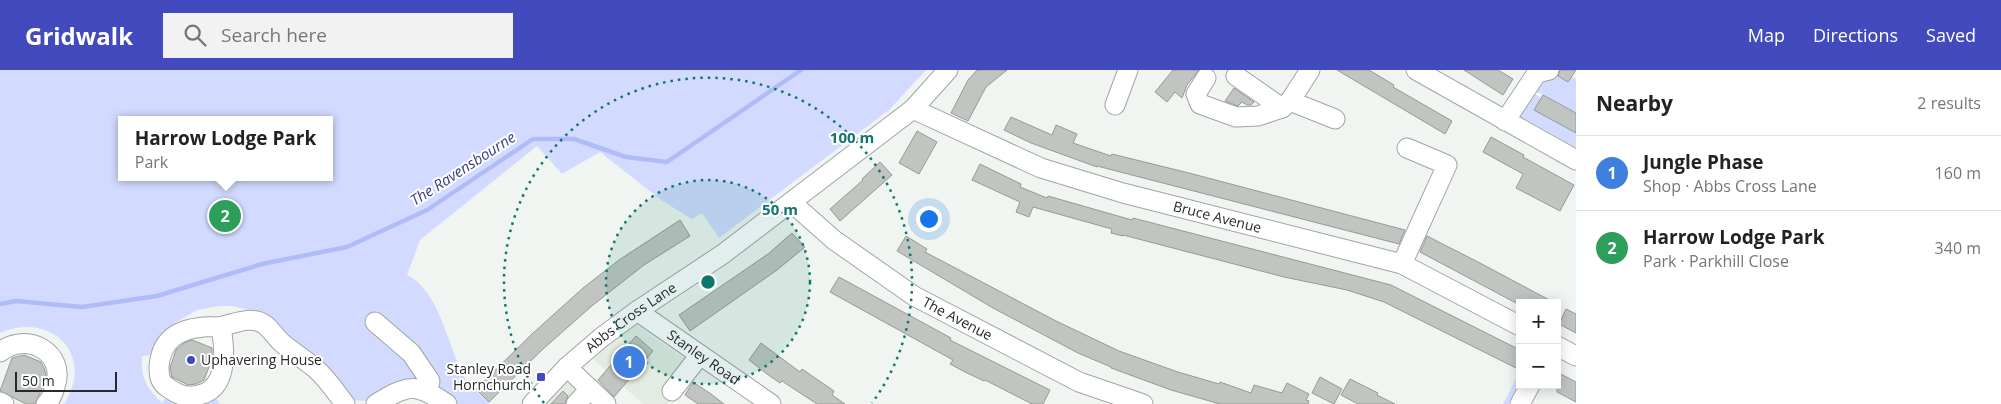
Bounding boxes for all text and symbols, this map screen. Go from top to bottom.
search box [163,13,513,58]
text: Gridwalk [25,19,133,52]
icon: search [181,21,209,49]
text: Search here [221,22,327,48]
text: Map [1748,23,1785,47]
text: Directions [1813,23,1898,47]
text: Saved [1926,23,1976,47]
text: Nearby [1596,89,1673,117]
text: 2 results [1917,92,1981,114]
popup [118,116,333,181]
text: Harrow Lodge Park [135,125,316,151]
water label: The Ravensbourne [406,126,519,210]
text: 100 m [830,127,874,147]
text: Jungle Phase [1643,149,1764,175]
text: Park [135,151,168,173]
text: 1 [1607,162,1617,184]
text: 160 m [1935,162,1981,184]
text: Shop · Abbs Cross Lane [1643,175,1817,197]
street label: Bruce Avenue [1171,196,1264,237]
pin: 2 [209,197,241,235]
text: 50 m [762,199,798,219]
your location [916,206,942,232]
text: Harrow Lodge Park [1643,224,1824,250]
text: 2 [1607,237,1617,259]
text: 340 m [1935,237,1981,259]
text: Park · Parkhill Close [1643,250,1789,272]
centre of rings [699,273,717,291]
street label: Abbs Cross Lane [581,278,680,356]
street label: The Avenue [919,292,996,344]
map controls [1516,299,1561,389]
button: + [1516,299,1561,344]
street label: Stanley Road [664,325,744,389]
pin: 1 [613,343,645,381]
button: − [1516,344,1561,389]
place label: Uphavering House [201,350,322,369]
marker: Uphavering House [185,354,197,366]
place label: Stanley Road Hornchurch [447,359,531,394]
scale bar [15,369,118,392]
text: 50 m [22,371,55,390]
marker: Stanley Road Hornchurch [535,371,547,383]

